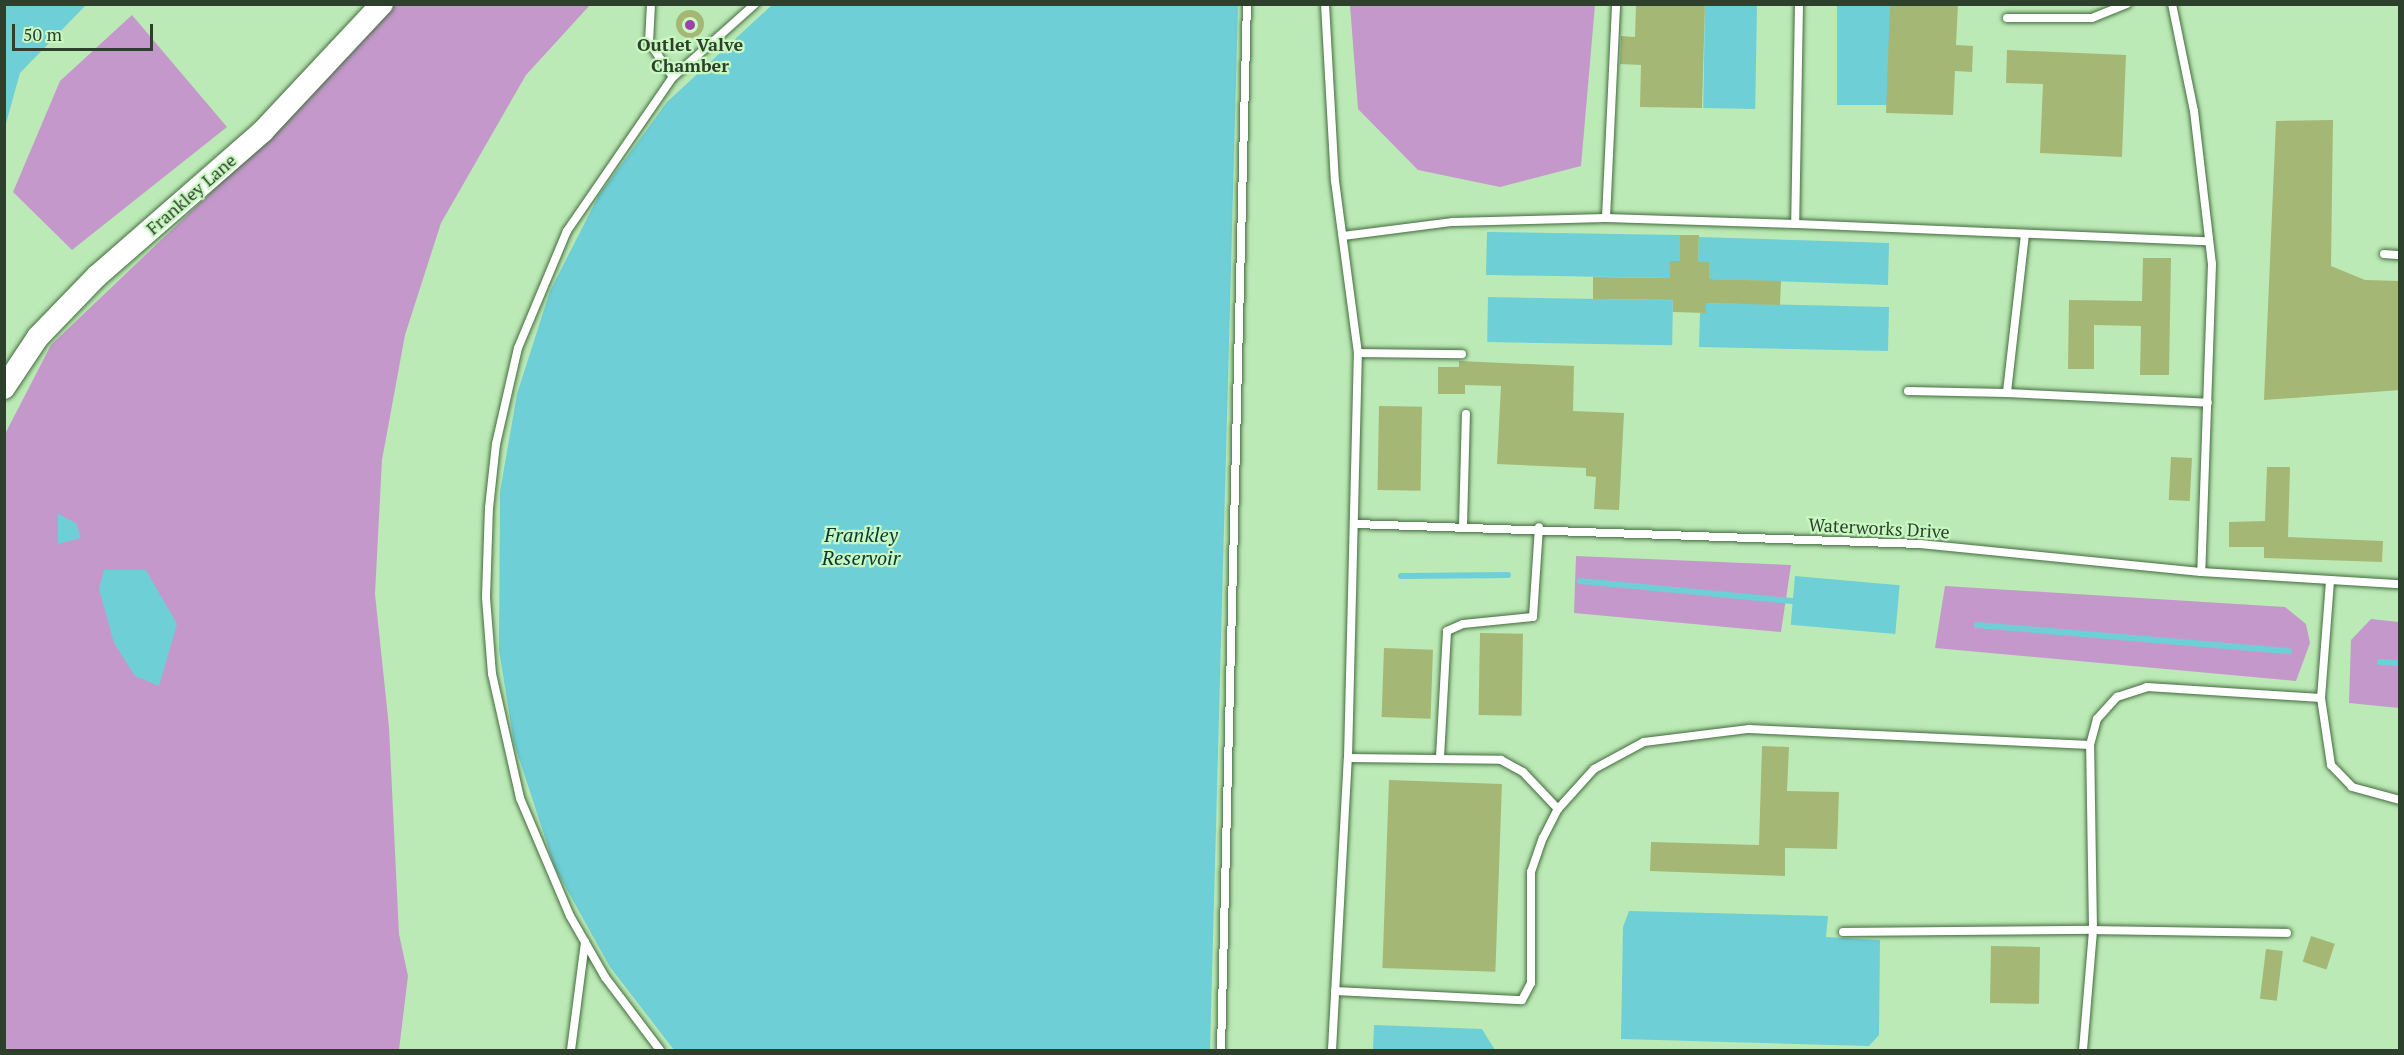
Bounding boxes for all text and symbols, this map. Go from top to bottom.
scale bar [15,12,156,50]
marker: Outlet Valve Chamber [683,18,697,32]
text: 50 m [23,22,62,46]
place label: Outlet Valve Chamber [637,34,743,76]
street label: Frankley Lane [142,149,240,239]
street label: Waterworks Drive [1808,514,1950,542]
water label: Frankley Reservoir [822,522,900,569]

